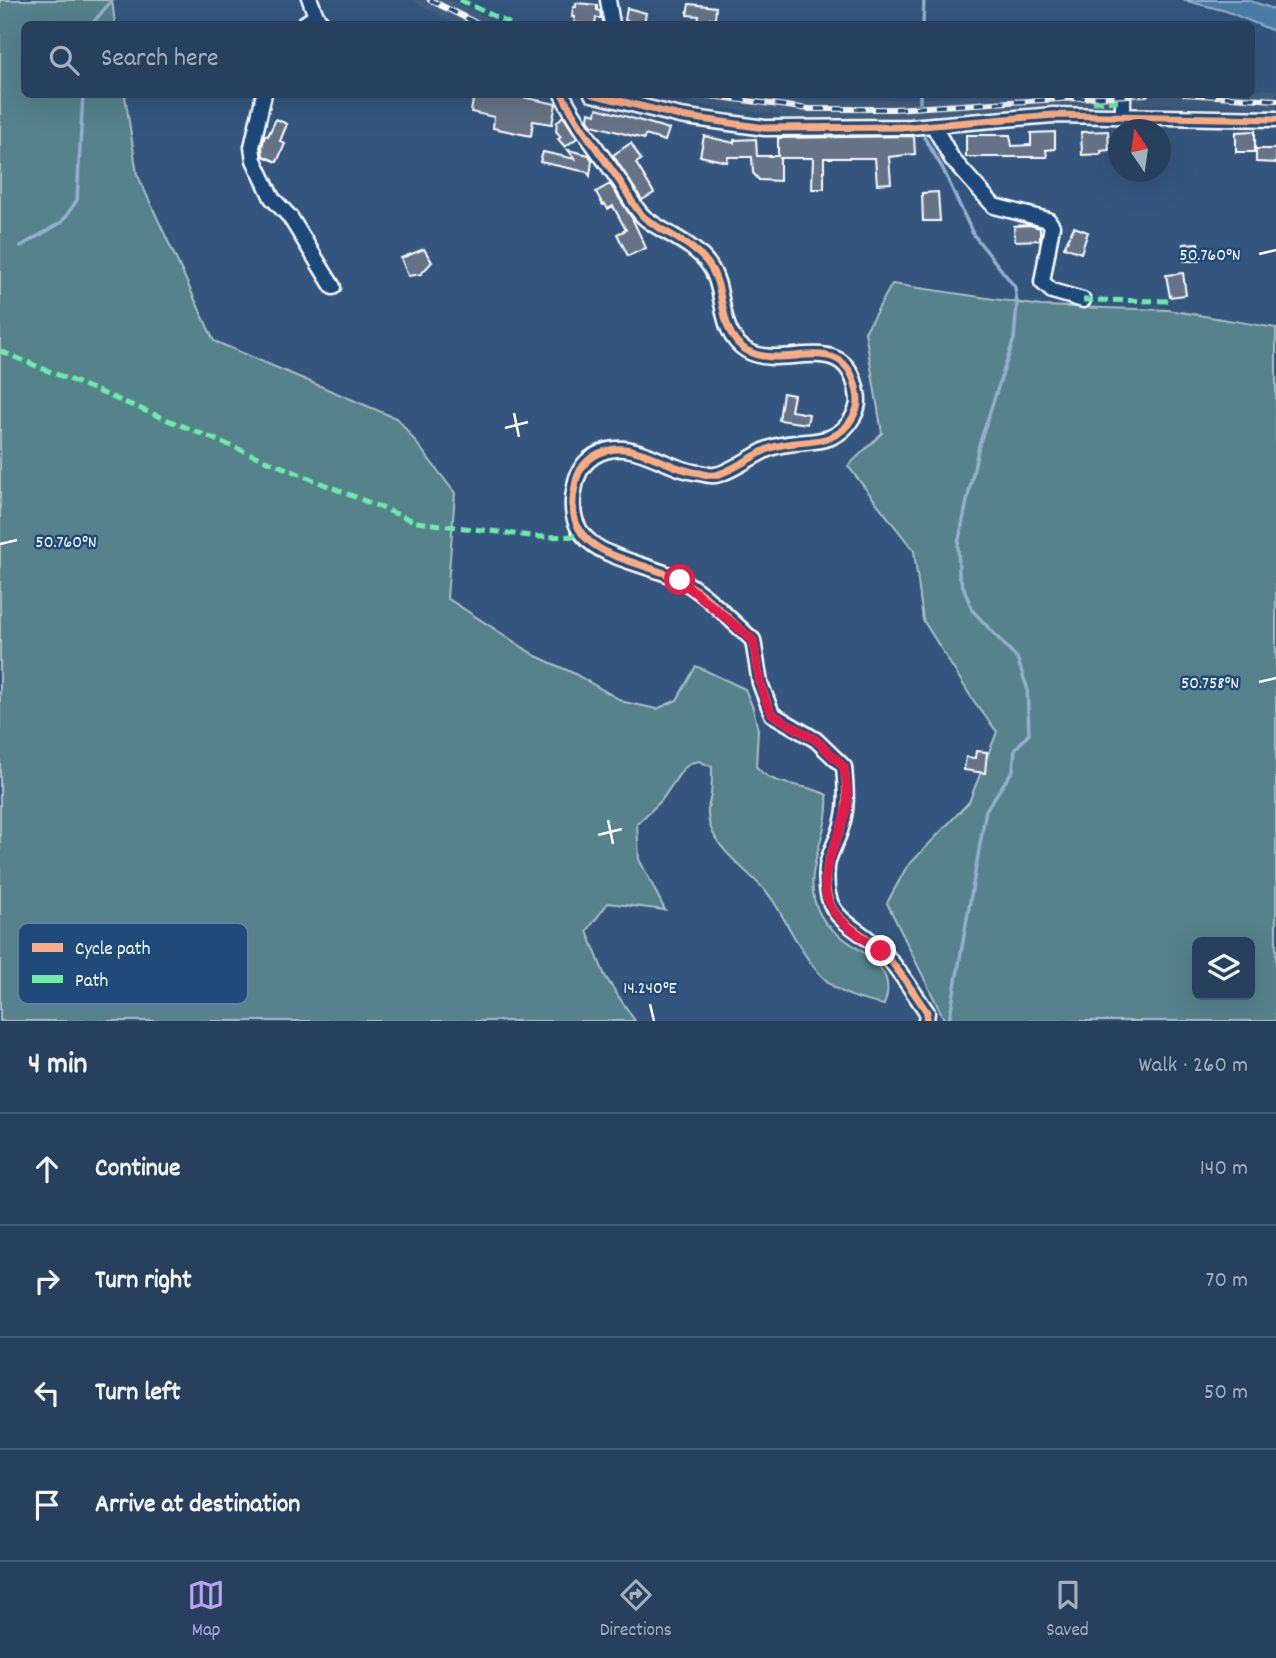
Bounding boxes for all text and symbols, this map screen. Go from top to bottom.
search box [21,21,1255,98]
icon: search [45,41,83,79]
text: Search here [101,41,219,78]
north arrow [1108,119,1171,182]
text: 50.760°N [1179,244,1241,269]
text: 50.760°N [35,531,97,556]
route start [664,564,695,595]
text: 50.758°N [1181,672,1239,697]
legend [18,923,248,1004]
route end [865,935,896,966]
text: Cycle path [75,937,150,964]
map controls [1192,937,1255,1000]
button: layers [1192,937,1255,1000]
text: Path [75,969,108,996]
text: 14.240°E [623,977,677,1002]
text: 4 min [28,1045,87,1088]
text: Walk · 260 m [1138,1050,1248,1083]
icon: ahead [28,1150,66,1188]
text: Continue [95,1151,180,1188]
text: 140 m [1200,1153,1248,1186]
icon: right [28,1262,66,1300]
text: Turn right [95,1263,192,1300]
text: 70 m [1206,1265,1248,1298]
icon: left [28,1374,66,1412]
text: Turn left [95,1375,181,1412]
text: 50 m [1204,1377,1248,1410]
icon: arrive [28,1486,66,1524]
text: Arrive at destination [95,1487,300,1524]
tab: Map [187,1576,225,1645]
tab: Directions [600,1576,672,1645]
tab: Saved [1046,1576,1089,1645]

